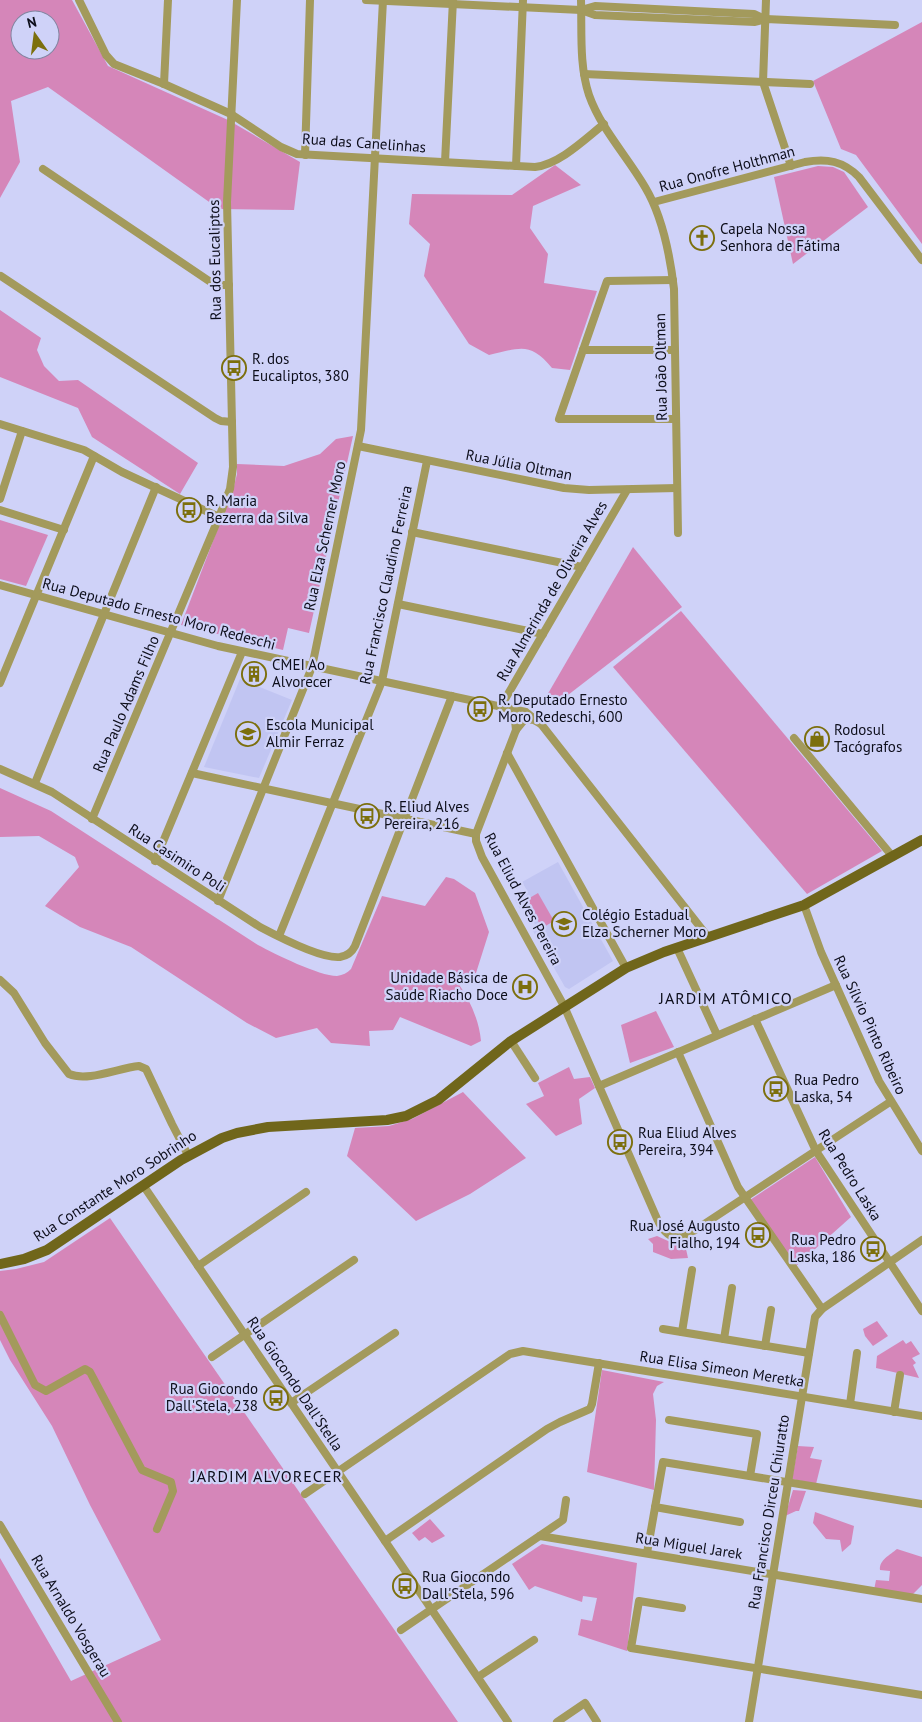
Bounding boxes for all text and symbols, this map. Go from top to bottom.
north arrow [10,10,60,60]
text: N [25,13,38,32]
street label: Rua das Canelinhas [301,129,427,156]
street label: Rua Onofre Holthman [657,141,797,196]
street label: Rua dos Eucaliptos [204,199,225,321]
place label: Capela Nossa Senhora de Fátima [720,219,840,255]
church icon: Capela Nossa Senhora de Fátima [689,225,715,251]
street label: Rua João Oltman [650,313,671,421]
place label: R. dos Eucaliptos, 380 [252,349,349,385]
bus stop icon: R. dos Eucaliptos, 380 [221,355,247,381]
street label: Rua Júlia Oltman [464,445,574,484]
street label: Rua Elza Scherner Moro [299,459,350,612]
street label: Rua Francisco Claudino Ferreira [355,484,416,686]
place label: R. Maria Bezerra da Silva [206,491,309,527]
bus stop icon: R. Maria Bezerra da Silva [176,497,202,523]
street label: Rua Almerinda de Oliveira Alves [492,497,611,684]
street label: Rua Deputado Ernesto Moro Redeschi [40,573,278,654]
street label: Rua Paulo Adams Filho [88,633,163,775]
place label: CMEI Ao Alvorecer [272,655,332,691]
building icon: CMEI Ao Alvorecer [241,661,267,687]
place label: R. Deputado Ernesto Moro Redeschi, 600 [498,690,627,726]
bus stop icon: R. Deputado Ernesto Moro Redeschi, 600 [467,696,493,722]
place label: Escola Municipal Almir Ferraz [266,715,374,751]
place label: Rodosul Tacógrafos [834,720,902,756]
school or university icon: Escola Municipal Almir Ferraz [235,721,261,747]
shop icon: Rodosul Tacógrafos [804,726,830,752]
place label: R. Eliud Alves Pereira, 216 [384,797,469,833]
bus stop icon: R. Eliud Alves Pereira, 216 [354,803,380,829]
street label: Rua Casimiro Poli [125,819,229,896]
street label: Rua Eliud Alves Pereira [480,829,566,968]
place label: Colégio Estadual Elza Scherner Moro [582,905,706,941]
school or university icon: Colégio Estadual Elza Scherner Moro [551,911,577,937]
street label: Rua Sílvio Pinto Ribeiro [830,952,911,1097]
place label: Unidade Básica de Saúde Riacho Doce [386,968,508,1004]
hospital icon: Unidade Básica de Saúde Riacho Doce [512,974,538,1000]
district label: JARDIM ATÔMICO [658,988,793,1008]
place label: Rua Pedro Laska, 54 [794,1070,859,1106]
bus stop icon: Rua Pedro Laska, 54 [763,1076,789,1102]
place label: Rua Eliud Alves Pereira, 394 [638,1123,737,1159]
street label: Rua Pedro Laska [815,1125,886,1224]
street label: Rua Constante Moro Sobrinho [29,1126,200,1246]
bus stop icon: Rua Eliud Alves Pereira, 394 [607,1129,633,1155]
place label: Rua José Augusto Fialho, 194 [630,1216,740,1252]
bus stop icon: Rua José Augusto Fialho, 194 [745,1222,771,1248]
place label: Rua Pedro Laska, 186 [789,1230,856,1266]
bus stop icon: Rua Pedro Laska, 186 [860,1236,886,1262]
street label: Rua Giocondo Dall'Stella [243,1313,348,1455]
street label: Rua Elisa Simeon Meretka [638,1346,806,1391]
place label: Rua Giocondo Dall'Stela, 238 [166,1379,258,1415]
bus stop icon: Rua Giocondo Dall'Stela, 238 [263,1385,289,1411]
street label: Rua Francisco Dirceu Chiuratto [744,1413,793,1611]
district label: JARDIM ALVORECER [190,1466,343,1486]
street label: Rua Miguel Jarek [634,1528,745,1563]
street label: Rua Arnaldo Vosgerau [27,1551,116,1681]
place label: Rua Giocondo Dall'Stela, 596 [422,1567,514,1603]
bus stop icon: Rua Giocondo Dall'Stela, 596 [392,1573,418,1599]

